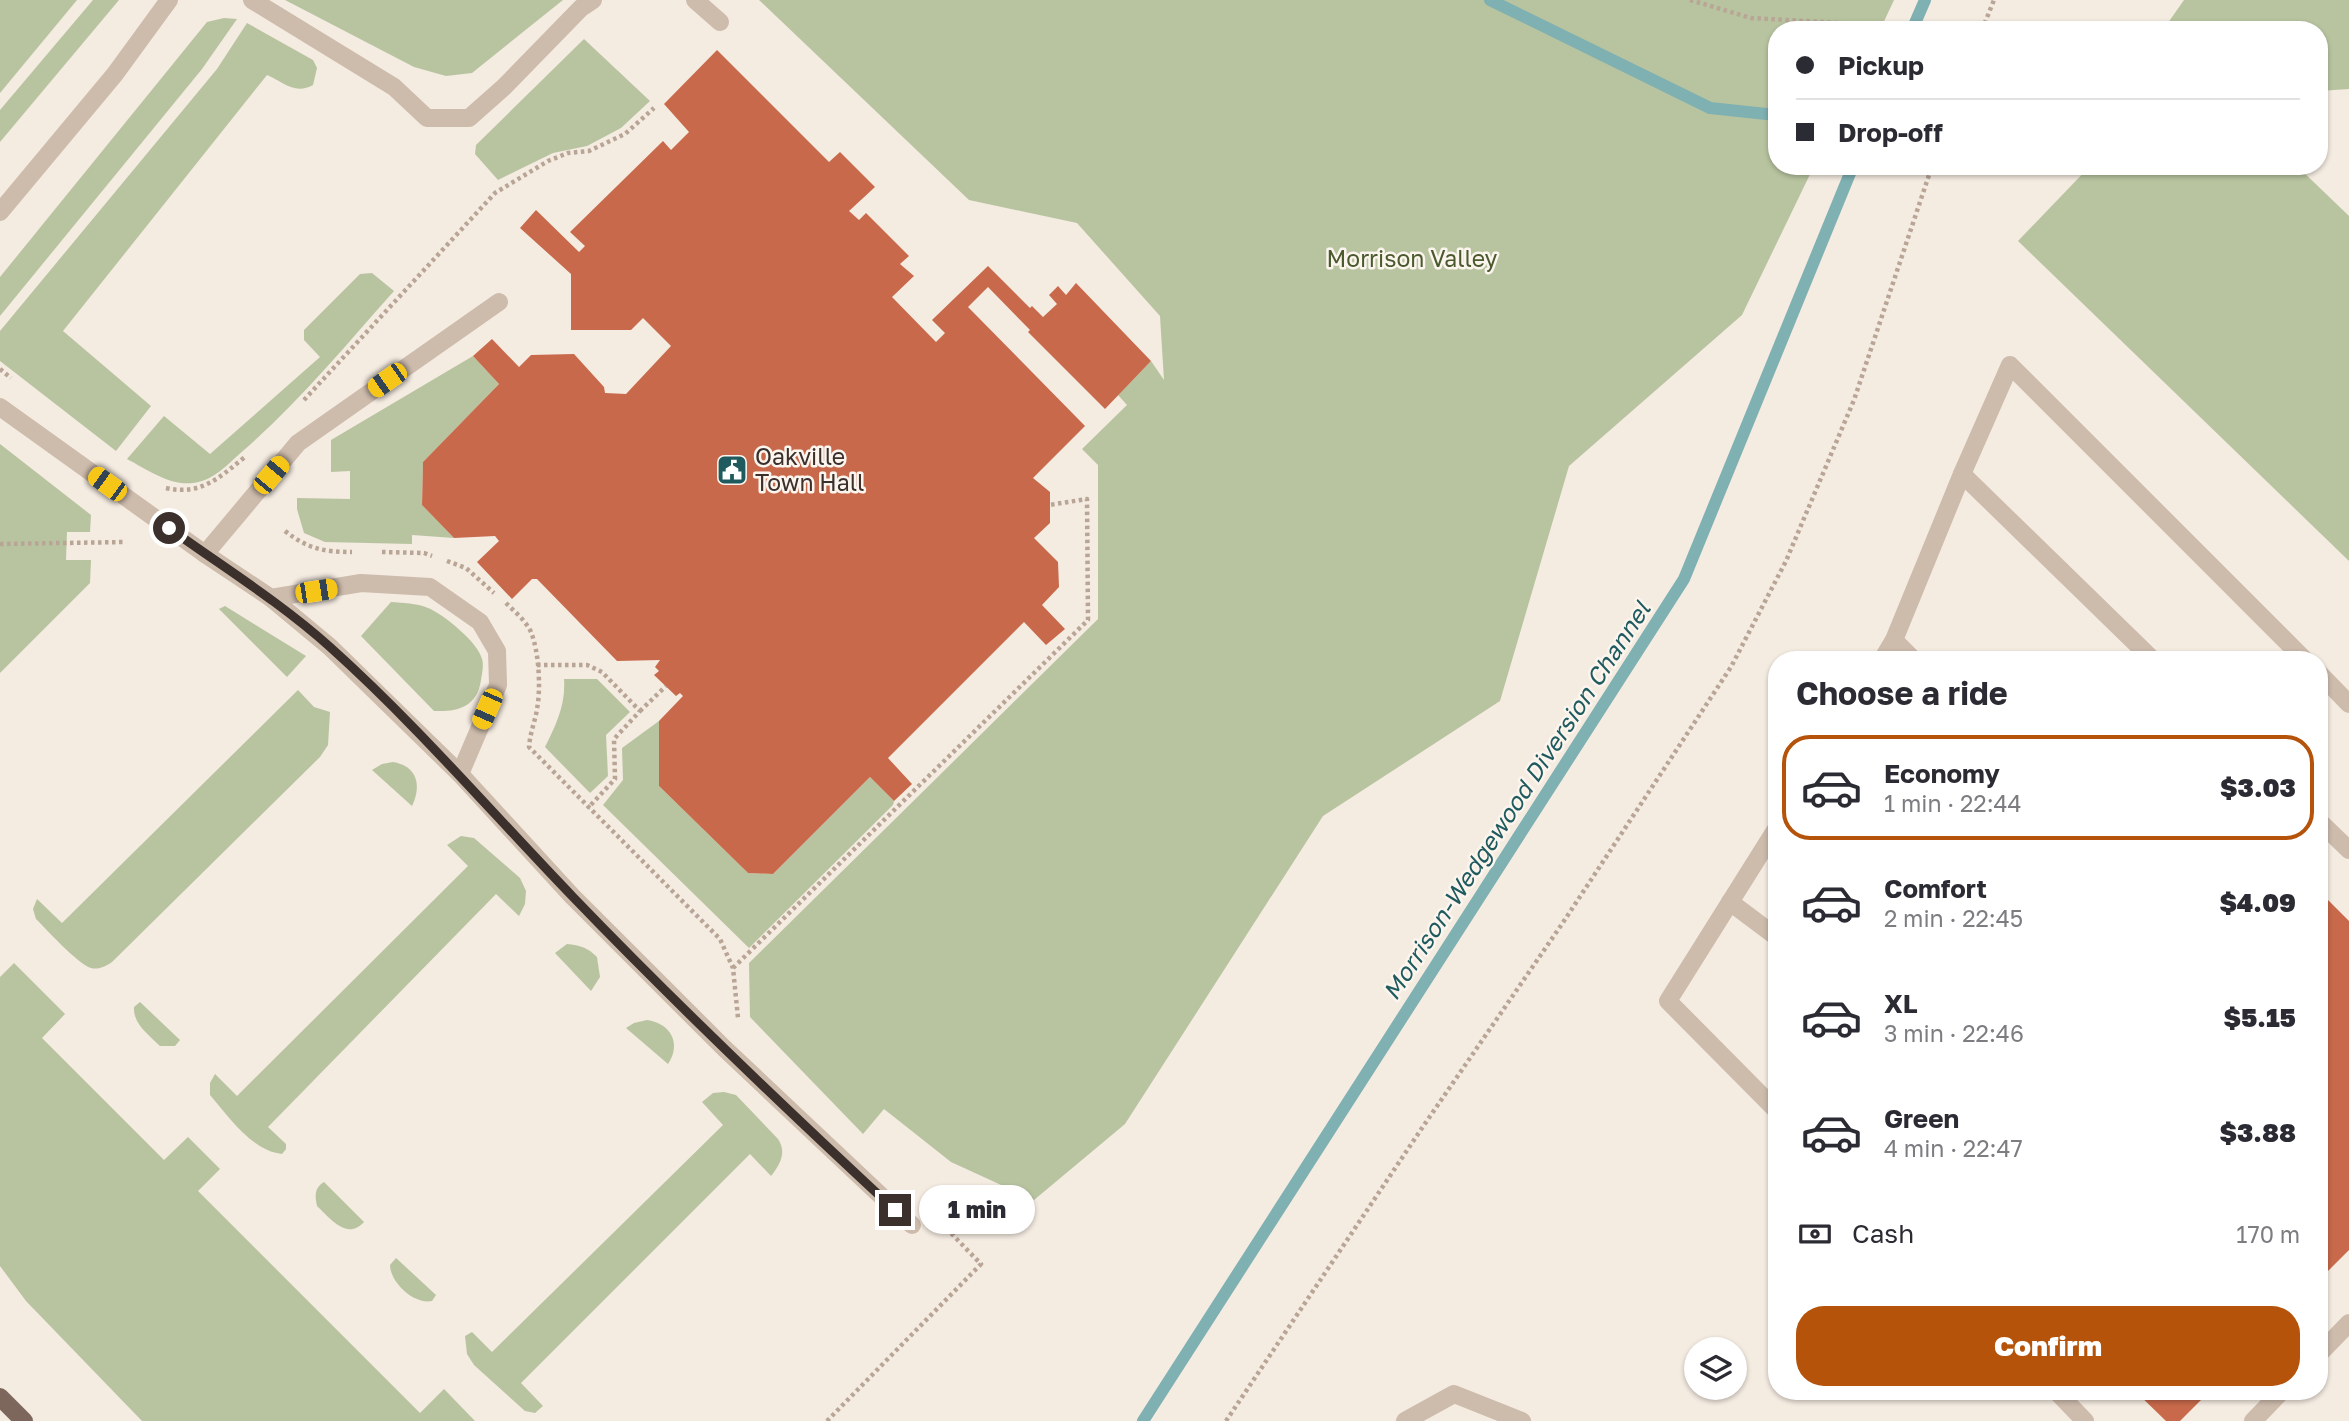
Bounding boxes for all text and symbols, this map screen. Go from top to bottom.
text: Pickup [1838,50,1924,81]
text: Drop-off [1838,117,1943,148]
park label: Morrison Valley [1327,244,1498,272]
car [364,359,411,401]
place label: Oakville Town Hall [755,442,864,496]
car [250,452,293,498]
public building icon: Oakville Town Hall [715,453,749,487]
car [84,463,131,505]
route start [153,512,185,544]
car [294,577,339,605]
water label: Morrison-Wedgewood Diversion Channel [1376,595,1657,1005]
text: Choose a ride [1796,674,2008,712]
car [469,686,506,732]
icon: car [1800,756,1863,819]
text: Economy [1884,758,2000,789]
text: $3.03 [2220,772,2296,803]
text: 1 min · 22:44 [1884,789,2022,817]
icon: car [1800,871,1863,934]
text: Comfort [1884,873,1987,904]
text: $4.09 [2219,887,2296,918]
text: 2 min · 22:45 [1884,904,2023,932]
icon: car [1800,986,1863,1049]
text: XL [1884,988,1918,1019]
text: $5.15 [2224,1002,2296,1033]
text: 3 min · 22:46 [1884,1019,2024,1047]
icon: car [1800,1101,1863,1164]
text: Green [1884,1103,1959,1134]
text: $3.88 [2220,1117,2296,1148]
text: 4 min · 22:47 [1884,1134,2023,1162]
callout: 1 min [920,1186,1035,1234]
route end [879,1194,911,1226]
text: 1 min [948,1195,1006,1223]
icon: cash [1796,1215,1834,1253]
text: Cash [1852,1218,1914,1249]
text: 170 m [2236,1220,2300,1248]
button: Confirm [1796,1306,2300,1386]
map controls [1684,1337,1747,1400]
button: layers [1684,1337,1747,1400]

